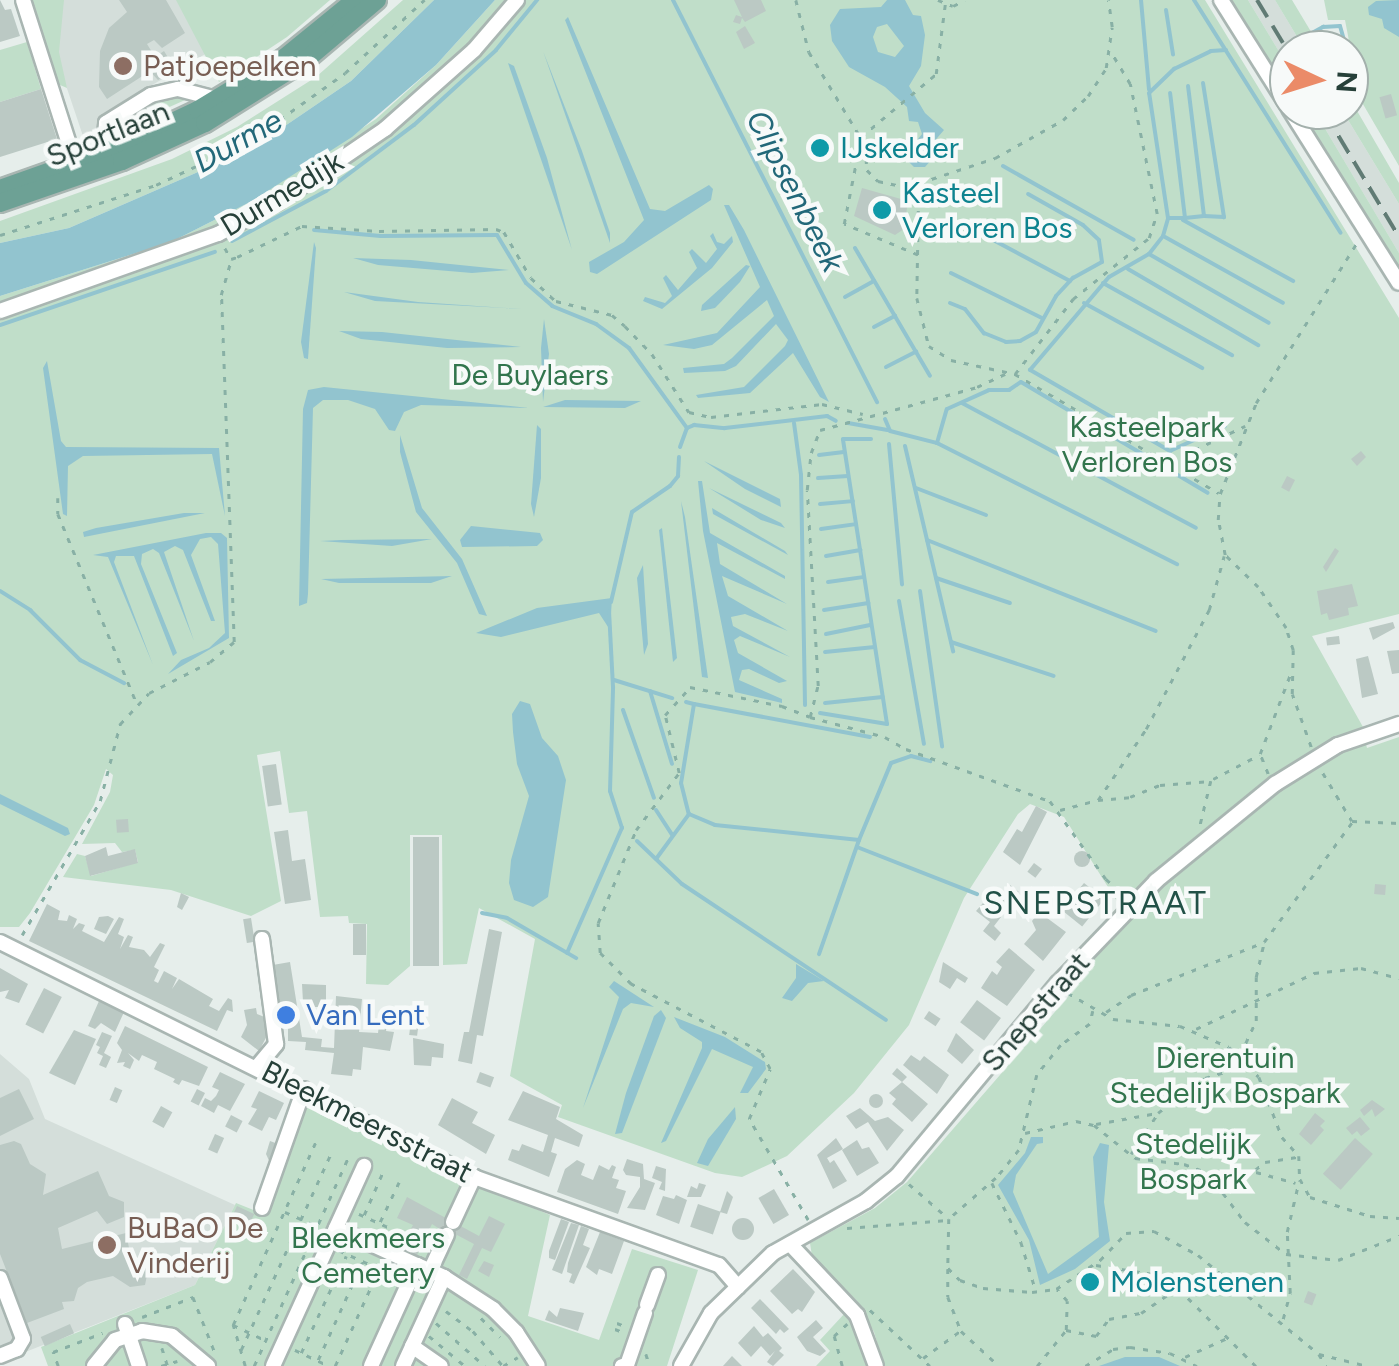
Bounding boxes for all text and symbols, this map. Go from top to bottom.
north arrow [1269,30,1369,130]
place label: Patjoepelken [143,48,317,84]
marker: Patjoepelken [112,55,134,77]
text: N [1329,70,1365,94]
street label: Sportlaan [41,93,175,175]
water label: Durme [187,101,289,181]
water label: Clipsenbeek [738,104,852,278]
place label: IJskelder [840,130,959,166]
marker: IJskelder [809,137,831,159]
street label: Durmedijk [214,143,350,245]
place label: Kasteel Verloren Bos [902,175,1072,246]
marker: Kasteel Verloren Bos [871,199,893,221]
park label: De Buylaers [451,357,609,393]
park label: Kasteelpark Verloren Bos [1062,409,1232,480]
district label: SNEPSTRAAT [984,884,1208,922]
street label: Snepstraat [974,945,1098,1079]
place label: Van Lent [306,997,425,1033]
marker: Van Lent [275,1004,297,1026]
park label: Dierentuin Stedelijk Bospark [1109,1040,1341,1110]
street label: Bleekmeersstraat [255,1053,479,1191]
park label: Stedelijk Bospark [1135,1126,1251,1196]
place label: BuBaO De Vinderij [127,1210,263,1280]
park label: Bleekmeers Cemetery [291,1220,445,1290]
marker: BuBaO De Vinderij [96,1234,118,1256]
place label: Molenstenen [1110,1264,1284,1300]
marker: Molenstenen [1079,1271,1101,1293]

